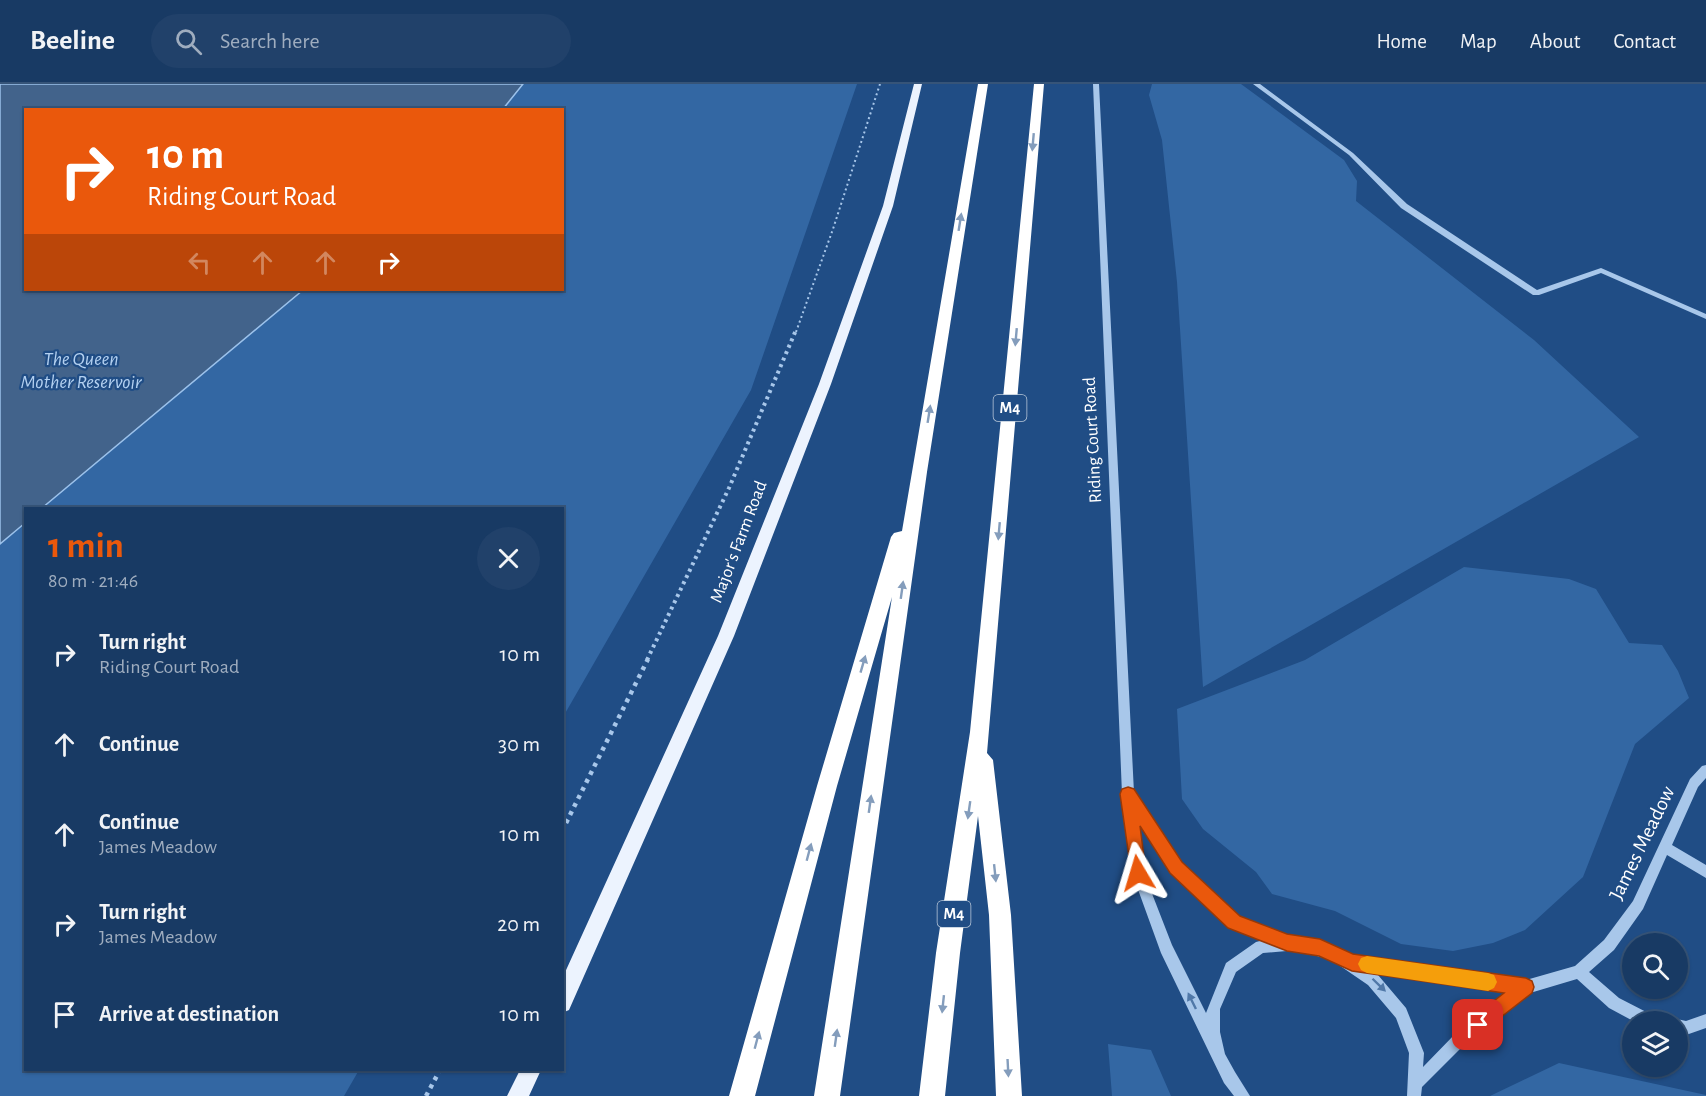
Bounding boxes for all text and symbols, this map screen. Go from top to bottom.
search box [151,14,571,68]
icon: search [172,25,205,58]
text: Beeline [30,27,115,55]
text: Search here [220,30,320,52]
text: Home [1376,31,1427,52]
text: Map [1460,31,1497,52]
text: About [1530,31,1580,52]
text: Contact [1613,31,1676,52]
icon: right [48,132,126,210]
one-way arrow [1028,133,1038,152]
text: 10 m [147,134,224,176]
text: Riding Court Road [147,183,336,210]
one-way arrow [956,212,965,231]
icon: left [183,246,216,279]
icon: ahead [246,246,279,279]
icon: ahead [309,246,342,279]
icon: right [372,246,405,279]
one-way arrow [1011,327,1021,346]
water label: The Queen Mother Reservoir [21,349,142,392]
street label: Riding Court Road [1081,377,1105,503]
road number: M4 [994,395,1026,421]
one-way arrow [925,404,934,423]
street label: Major's Farm Road [707,479,771,605]
one-way arrow [994,521,1004,540]
button: close [477,527,540,590]
text: 1 min [48,528,124,564]
text: 80 m · 21:46 [48,571,138,591]
one-way arrow [897,580,906,599]
text: Turn right [99,631,186,653]
icon: right [48,638,81,671]
text: 10 m [500,643,540,665]
one-way arrow [859,655,868,673]
text: Riding Court Road [99,657,239,677]
icon: ahead [48,728,81,761]
text: Continue [99,733,179,755]
text: 30 m [498,733,540,755]
street label: James Meadow [1605,783,1679,903]
one-way arrow [866,794,875,813]
one-way arrow [964,801,973,820]
text: Continue [99,811,179,833]
icon: ahead [48,818,81,851]
text: 10 m [500,823,540,845]
text: James Meadow [99,837,217,857]
position arrow [1106,841,1170,905]
one-way arrow [805,842,814,860]
one-way arrow [990,864,1000,883]
text: Turn right [99,901,186,923]
road number: M4 [938,901,970,927]
icon: right [48,908,81,941]
text: 20 m [497,913,540,935]
text: James Meadow [99,927,217,947]
map controls [1622,933,1688,1077]
button: search [1622,933,1688,999]
one-way arrow [1371,978,1386,992]
one-way arrow [1187,992,1197,1009]
one-way arrow [938,994,947,1013]
icon: arrive [48,998,81,1031]
pin [1452,999,1503,1050]
text: Arrive at destination [99,1003,279,1025]
text: 10 m [500,1003,540,1025]
icon: arrive [1461,1008,1494,1041]
button: layers [1622,1011,1688,1077]
one-way arrow [831,1029,840,1048]
one-way arrow [753,1030,763,1049]
one-way arrow [1003,1058,1012,1077]

